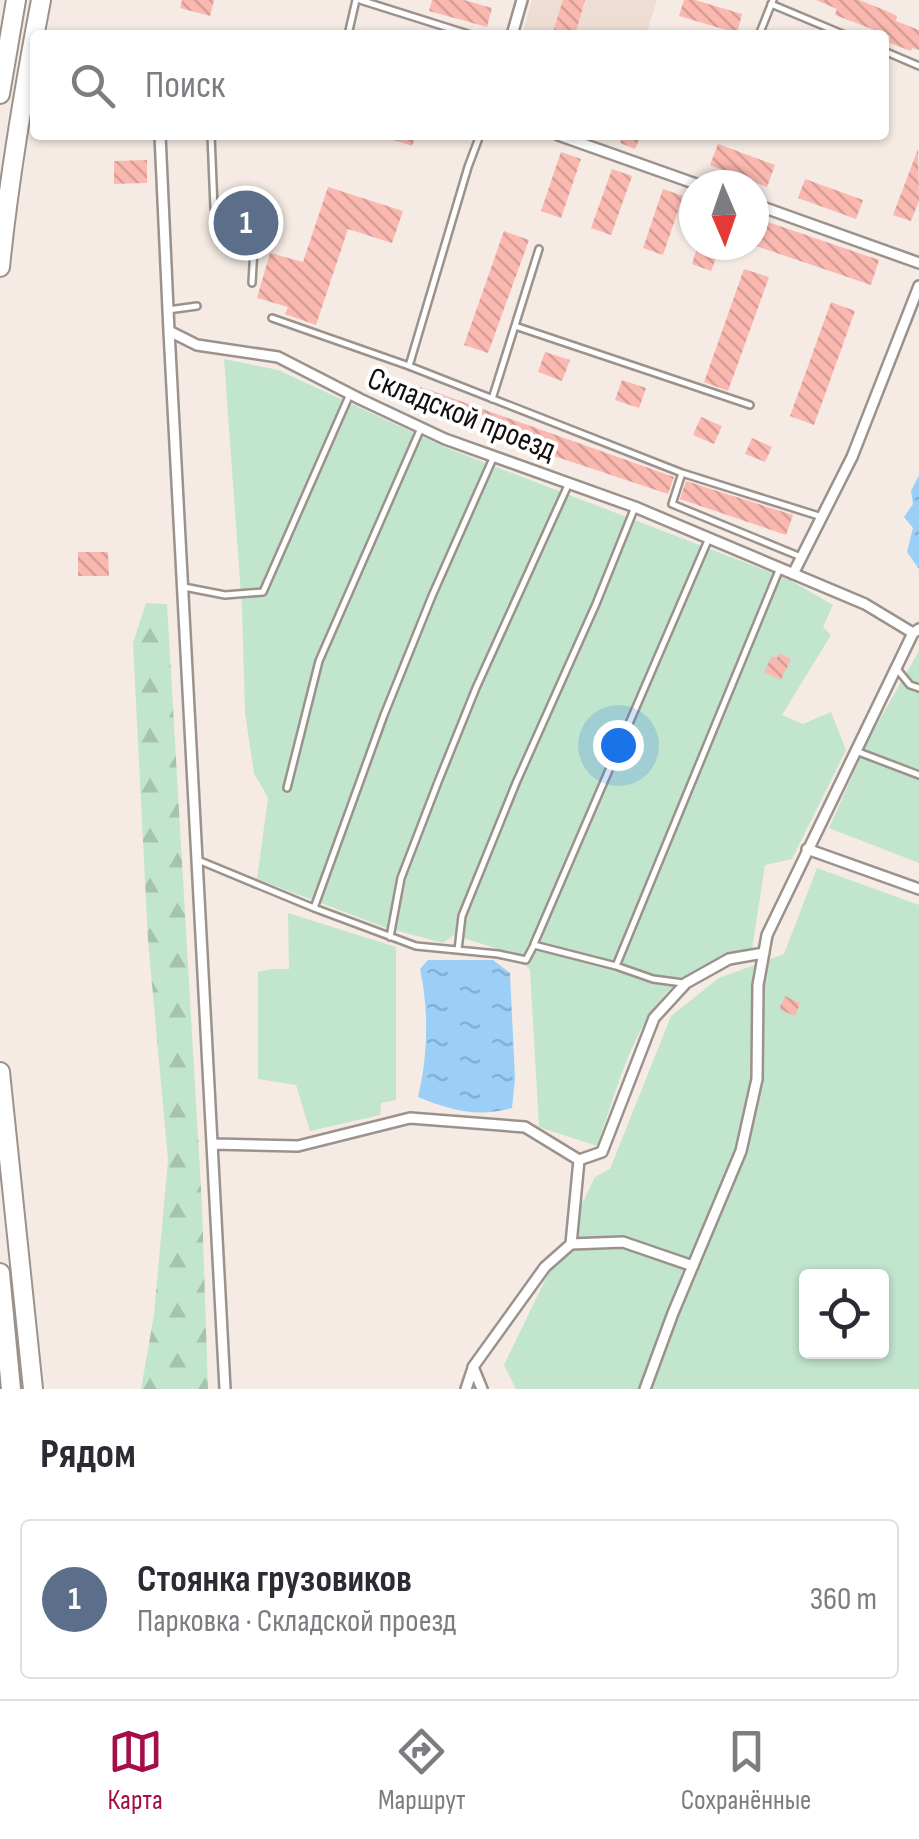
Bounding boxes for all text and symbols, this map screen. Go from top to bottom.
search box [30,30,889,140]
icon: search [65,58,120,113]
text: Поиск [145,63,225,108]
north arrow [679,170,769,260]
pin: 1 [214,186,278,260]
street label: Складской проезд [362,359,561,470]
your location [593,720,644,771]
map controls [799,1269,889,1359]
button: locate [799,1269,889,1359]
text: Рядом [40,1429,136,1480]
text: Стоянка грузовиков [137,1557,412,1602]
text: 1 [68,1580,81,1619]
text: 360 m [810,1580,877,1619]
text: Парковка · Складской проезд [137,1602,456,1641]
tab: Карта [108,1724,163,1817]
tab: Маршрут [378,1724,466,1817]
tab: Сохранённые [681,1724,811,1817]

